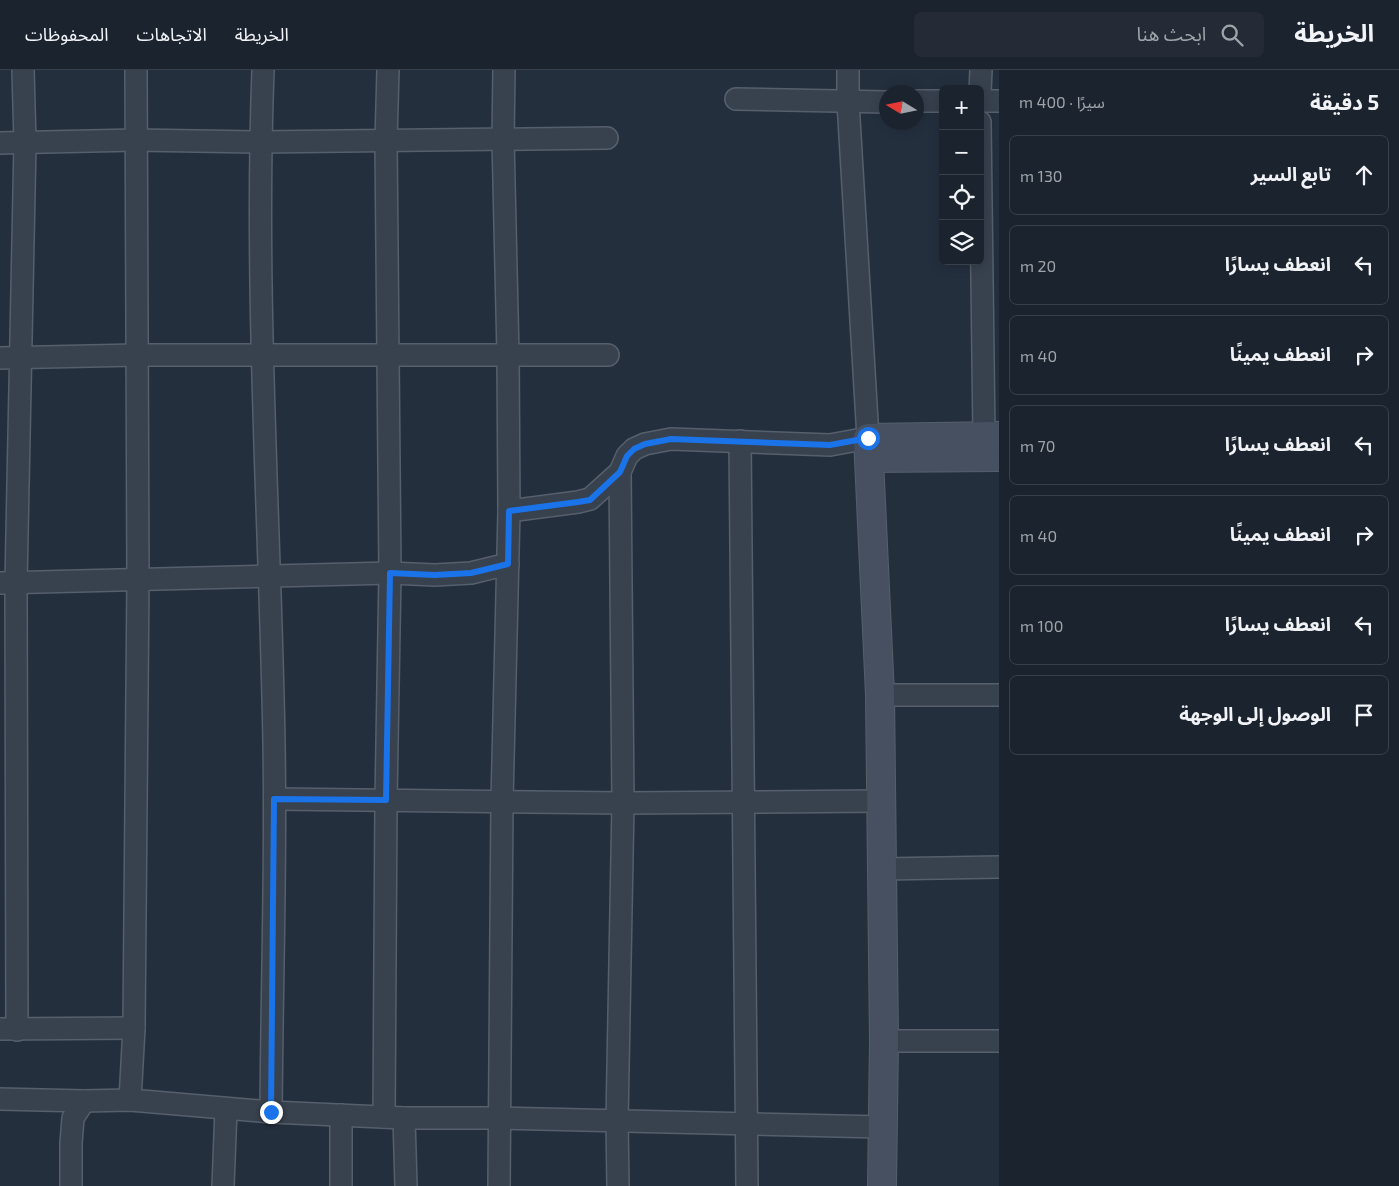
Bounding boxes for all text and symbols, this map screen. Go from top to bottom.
search box [914,12,1264,57]
text: الخريطة [1294,18,1374,47]
icon: search [1218,21,1246,49]
text: ابحث هنا [1137,22,1206,45]
text: المحفوظات [25,23,109,45]
text: الاتجاهات [137,23,207,45]
text: الخريطة [235,23,289,45]
north arrow [879,85,924,130]
map controls [939,85,984,265]
button: + [939,85,984,130]
text: 5 دقيقة [1310,89,1379,114]
text: سيرًا · 400 m [1019,92,1105,111]
button: − [939,130,984,175]
icon: ahead [1350,161,1378,189]
text: تابع السير [1251,162,1331,185]
text: 130 m [1020,166,1063,185]
button: locate [939,175,984,220]
button: layers [939,220,984,265]
icon: left [1350,251,1378,279]
text: انعطف يسارًا [1225,252,1331,275]
text: 20 m [1020,256,1056,275]
icon: right [1350,341,1378,369]
text: انعطف يمينًا [1230,342,1331,365]
text: 40 m [1020,346,1057,365]
route start [857,427,880,450]
icon: left [1350,431,1378,459]
text: انعطف يسارًا [1225,432,1331,455]
text: 70 m [1020,436,1055,455]
icon: right [1350,521,1378,549]
text: انعطف يمينًا [1230,522,1331,545]
text: 40 m [1020,526,1057,545]
icon: left [1350,611,1378,639]
text: انعطف يسارًا [1225,612,1331,635]
text: 100 m [1020,616,1063,635]
icon: arrive [1350,701,1378,729]
text: الوصول إلى الوجهة [1179,702,1331,725]
route end [260,1101,283,1124]

